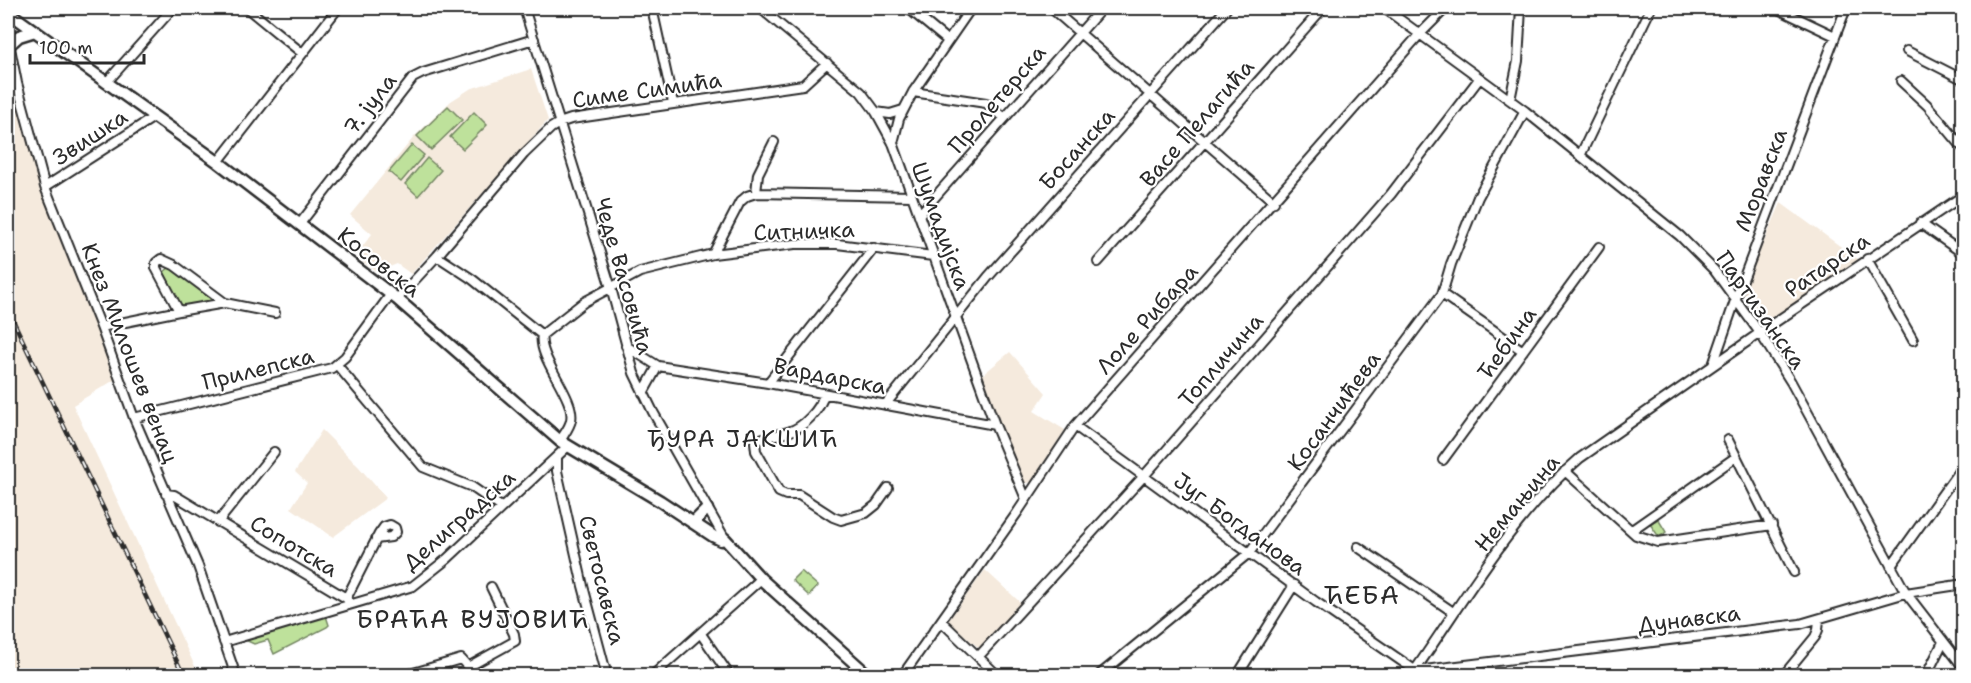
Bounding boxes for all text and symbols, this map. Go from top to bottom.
scale bar [30,27,144,65]
text: 100 m [39,36,93,60]
street label: Пролетерска [942,38,1052,160]
street label: Васе Пелагића [1133,53,1261,193]
street label: Симе Симића [570,65,724,115]
street label: 7. јула [337,67,403,141]
street label: Звишка [47,102,133,172]
street label: Босанска [1033,102,1122,196]
street label: Моравска [1728,124,1794,236]
street label: Шумадијска [904,158,978,294]
street label: Чеде Васовића [588,194,660,358]
street label: Ситничка [753,215,855,247]
street label: Косовска [331,220,427,304]
street label: Ратарска [1779,226,1875,304]
street label: Кнез Милошев венац [75,239,186,468]
street label: Партизанска [1709,245,1813,375]
street label: Лоле Рибара [1090,257,1204,380]
street label: Ћебина [1471,301,1543,385]
street label: Топличина [1172,307,1270,413]
street label: Прилепска [199,341,317,397]
street label: Косанчићева [1281,345,1387,477]
street label: Вардарска [771,351,889,401]
district label: ЂУРА ЈАКШИЋ [647,423,839,455]
street label: Немањина [1468,448,1566,558]
street label: Делиградска [396,463,522,577]
street label: Југ Богданова [1168,466,1312,582]
street label: Сопотска [245,508,344,584]
street label: Светосавска [572,512,632,648]
district label: ЋЕБА [1324,577,1400,612]
street label: Дунавска [1636,598,1742,640]
district label: БРАЋА ВУЈОВИЋ [356,601,590,636]

